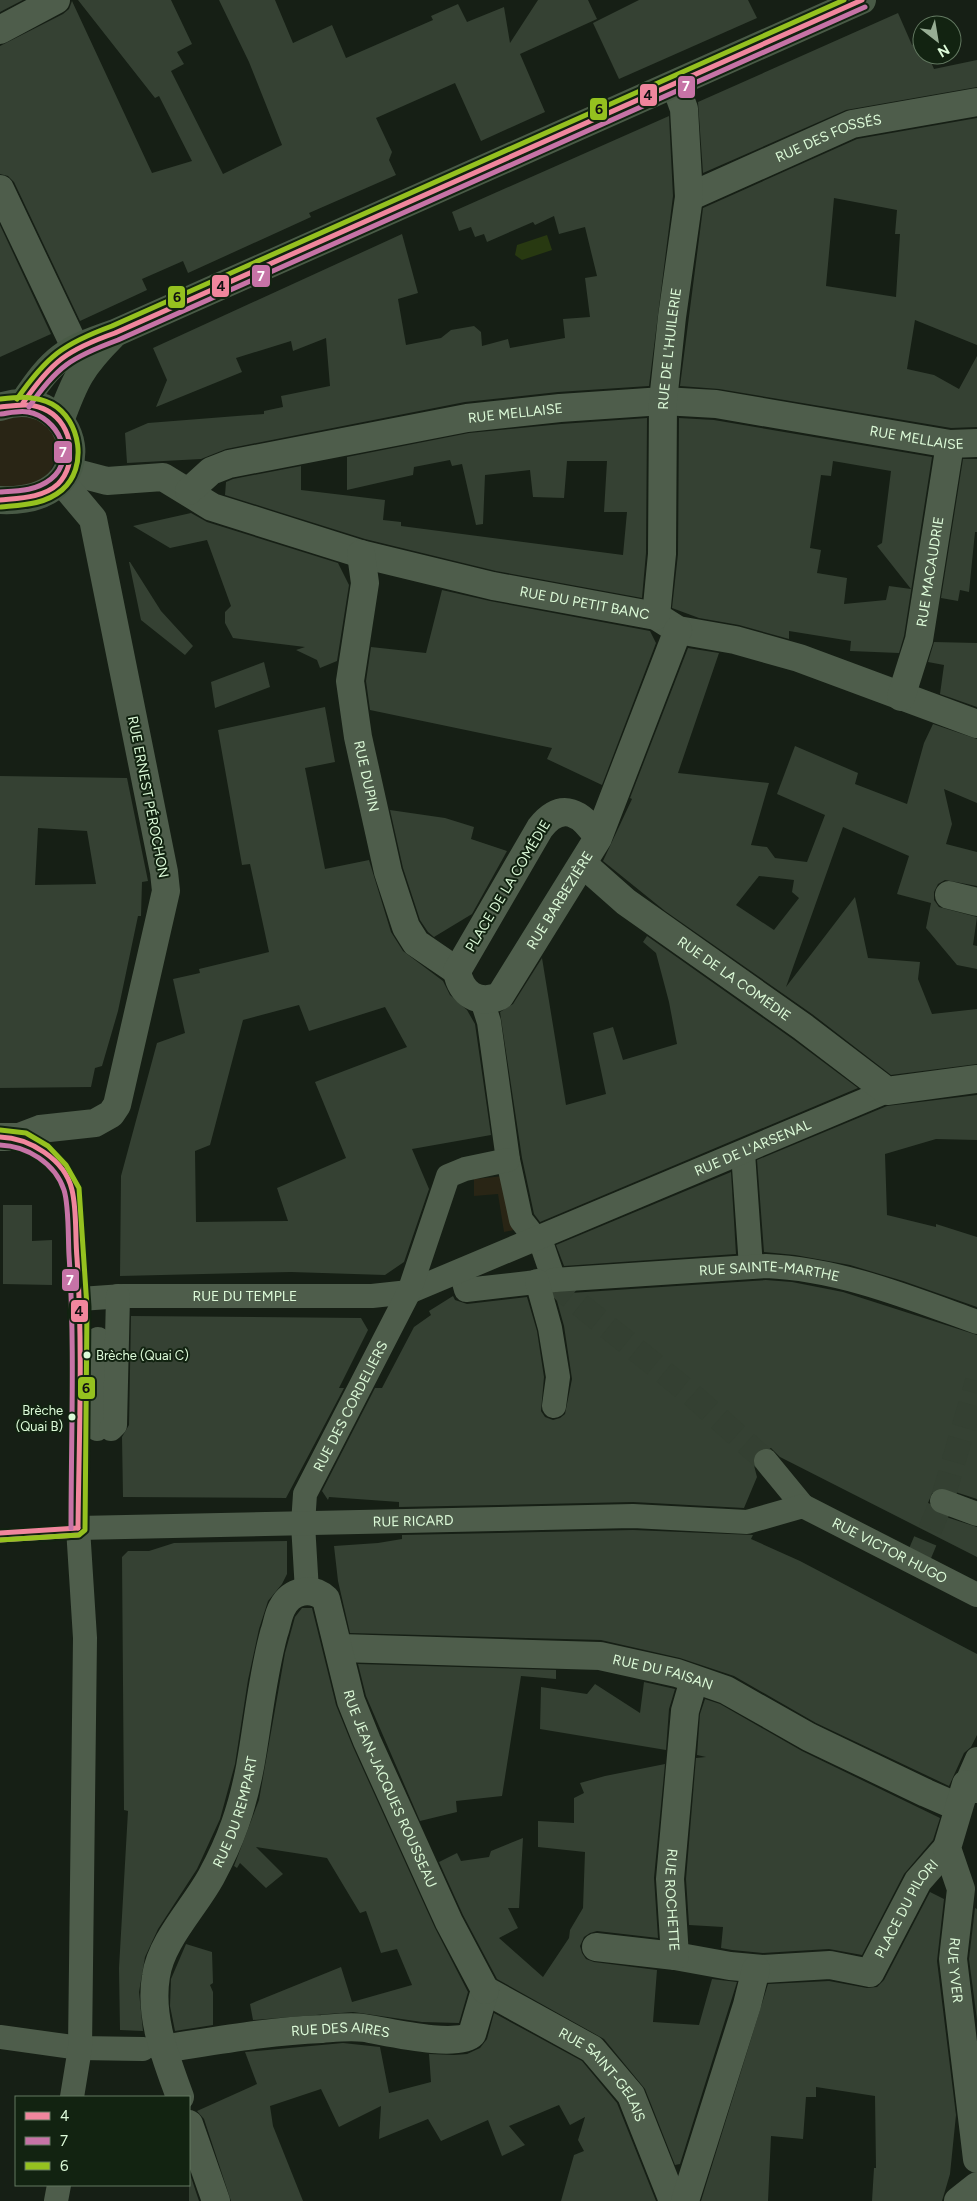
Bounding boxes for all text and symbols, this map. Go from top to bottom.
north arrow [912,15,962,65]
text: N [934,41,952,61]
line badge: 7 [677,75,696,99]
text: 7 [682,78,690,95]
line badge: 4 [639,83,658,107]
text: 4 [644,87,653,104]
line badge: 6 [589,97,608,121]
text: 6 [595,101,603,118]
street label: RUE DES FOSSÉS [773,110,883,166]
line badge: 7 [251,264,271,288]
text: 7 [257,268,265,285]
line badge: 4 [211,274,230,298]
text: 4 [217,278,226,295]
line badge: 6 [167,285,186,309]
street label: RUE DE L'HUILERIE [654,287,685,410]
text: 6 [173,289,181,306]
street label: RUE MELLAISE [467,399,564,426]
street label: RUE MELLAISE [868,422,964,453]
line badge: 7 [53,440,73,464]
text: 7 [59,444,67,461]
street label: RUE MACAUDRIE [913,515,947,628]
street label: RUE DU PETIT BANC [518,583,651,623]
street label: RUE ERNEST PÉROCHON [124,715,172,879]
street label: RUE DUPIN [350,739,383,813]
street label: PLACE DE LA COMÉDIE [462,817,554,955]
street label: RUE BARBEZIÈRE [523,848,596,952]
street label: RUE DE LA COMÉDIE [674,933,794,1024]
street label: RUE DE L'ARSENAL [692,1115,814,1180]
street label: RUE SAINTE-MARTHE [698,1257,841,1285]
line badge: 7 [61,1268,80,1292]
text: 7 [66,1272,74,1289]
street label: RUE DU TEMPLE [192,1288,297,1305]
line badge: 4 [70,1299,89,1323]
text: 4 [75,1303,84,1320]
street label: RUE DES CORDELIERS [310,1338,391,1474]
place label: Brèche (Quai C) [96,1348,189,1363]
marker: Brèche (Quai C) [82,1350,92,1360]
line badge: 6 [77,1376,96,1400]
text: 6 [82,1380,90,1397]
place label: Brèche (Quai B) [16,1403,63,1434]
marker: Brèche (Quai B) [67,1412,77,1422]
street label: RUE RICARD [372,1511,454,1530]
street label: RUE VICTOR HUGO [830,1514,950,1587]
street label: RUE DU FAISAN [611,1651,715,1693]
street label: RUE JEAN-JACQUES ROUSSEAU [340,1688,441,1890]
street label: RUE DU REMPART [209,1754,260,1870]
street label: RUE ROCHETTE [662,1848,683,1952]
street label: PLACE DU PILORI [871,1856,942,1961]
street label: RUE YVER [944,1937,967,2004]
street label: RUE DES AIRES [290,2019,391,2041]
street label: RUE SAINT-GELAIS [556,2024,649,2124]
legend [15,2096,190,2186]
text: 4 [60,2107,69,2125]
text: 7 [60,2132,68,2150]
text: 6 [60,2157,69,2175]

